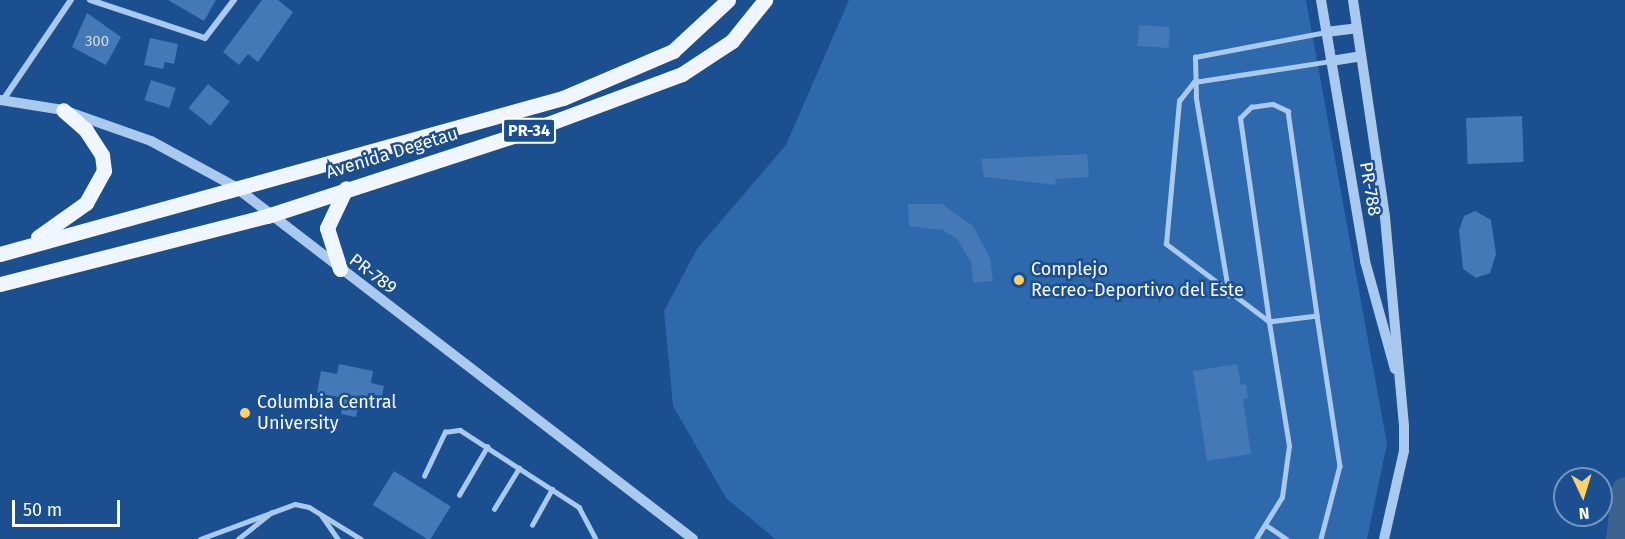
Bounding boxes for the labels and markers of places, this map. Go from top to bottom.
place label: Complejo Recreo-Deportivo del Este [1031,259,1244,302]
marker: Complejo Recreo-Deportivo del Este [1012,273,1026,287]
place label: Columbia Central University [257,392,397,434]
marker: Columbia Central University [238,406,252,420]

